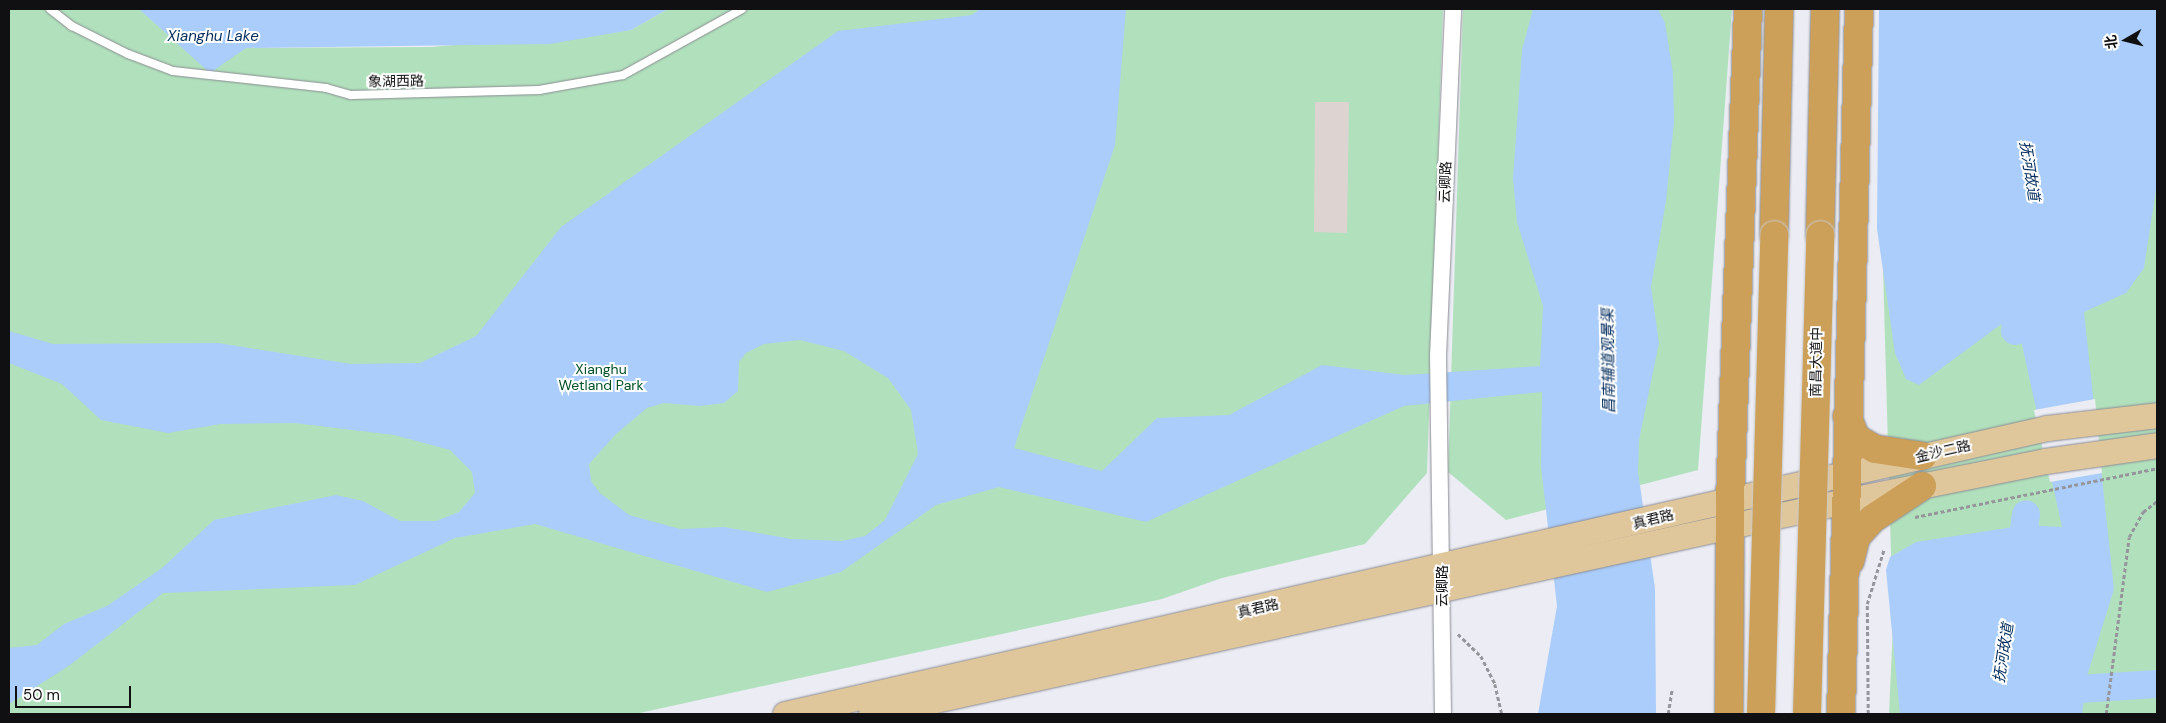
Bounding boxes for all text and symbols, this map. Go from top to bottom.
north arrow [2101,15,2151,65]
water label: Xianghu Lake [167,28,259,46]
text: 北 [2101,34,2121,50]
street label: 象湖西路 [368,72,424,90]
water label: 抚河故道 [2015,140,2043,202]
street label: 云卿路 [1436,161,1454,203]
water label: 昌南辅道观景渠 [1599,308,1619,414]
street label: 南昌大道中 [1807,327,1825,397]
park label: Xianghu Wetland Park [559,361,643,394]
street label: 金沙二路 [1914,437,1972,465]
street label: 真君路 [1631,506,1675,532]
street label: 云卿路 [1434,565,1450,607]
street label: 真君路 [1236,595,1280,621]
water label: 抚河故道 [1990,622,2018,684]
scale bar [18,676,134,708]
text: 50 m [23,685,60,705]

